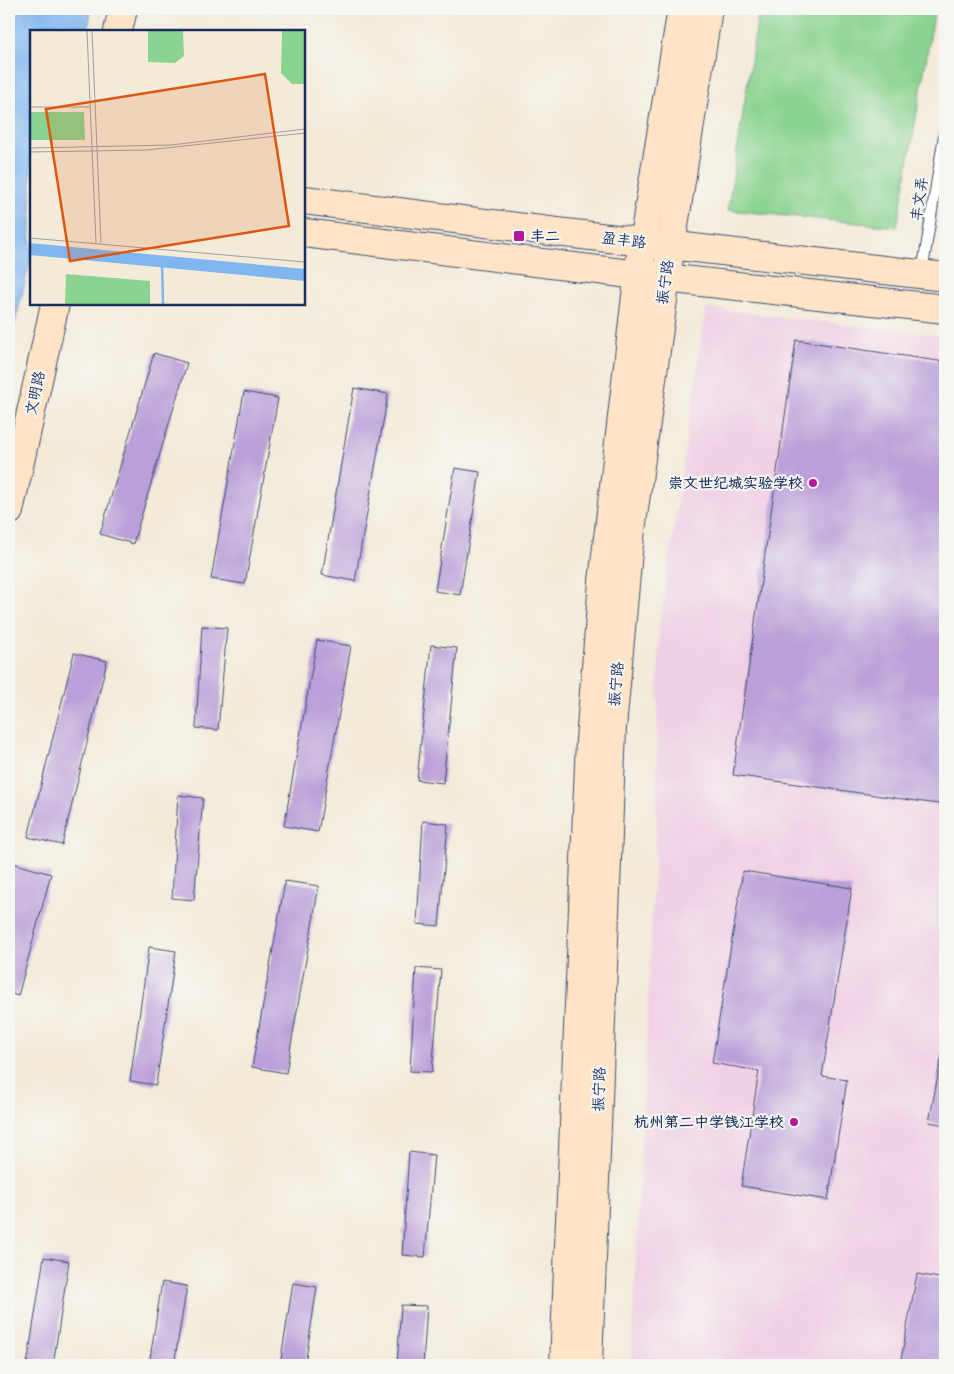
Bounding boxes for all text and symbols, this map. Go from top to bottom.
inset map [30,30,305,305]
street label: 丰文弄 [903,175,935,223]
place label: 丰二 [530,223,560,249]
street label: 盈丰路 [600,224,648,256]
marker: 丰二 [512,229,526,243]
street label: 振宁路 [649,258,681,306]
street label: 文明路 [18,368,52,418]
place label: 崇文世纪城实验学校 [668,470,803,496]
marker: 崇文世纪城实验学校 [807,477,819,489]
street label: 振宁路 [601,660,631,708]
street label: 振宁路 [585,1066,613,1112]
place label: 杭州第二中学钱江学校 [634,1109,784,1135]
marker: 杭州第二中学钱江学校 [788,1116,800,1128]

